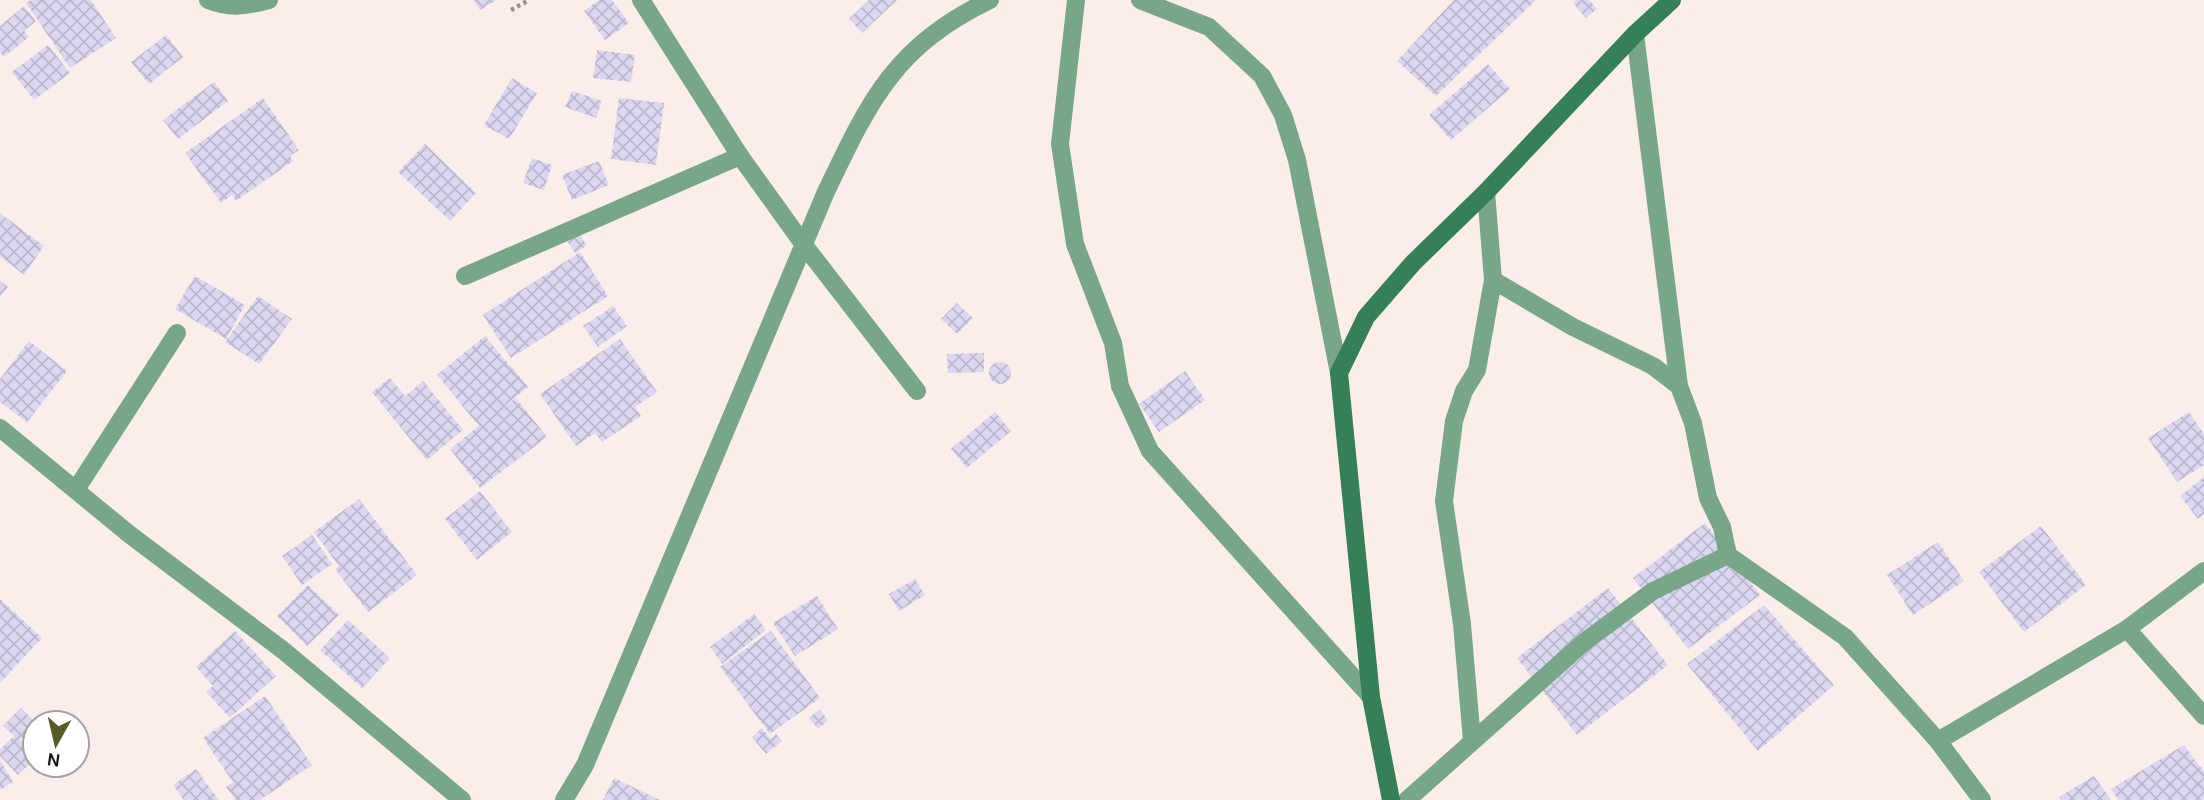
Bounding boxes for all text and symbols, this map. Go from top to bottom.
north arrow [21,709,91,779]
text: N [45,748,62,772]

